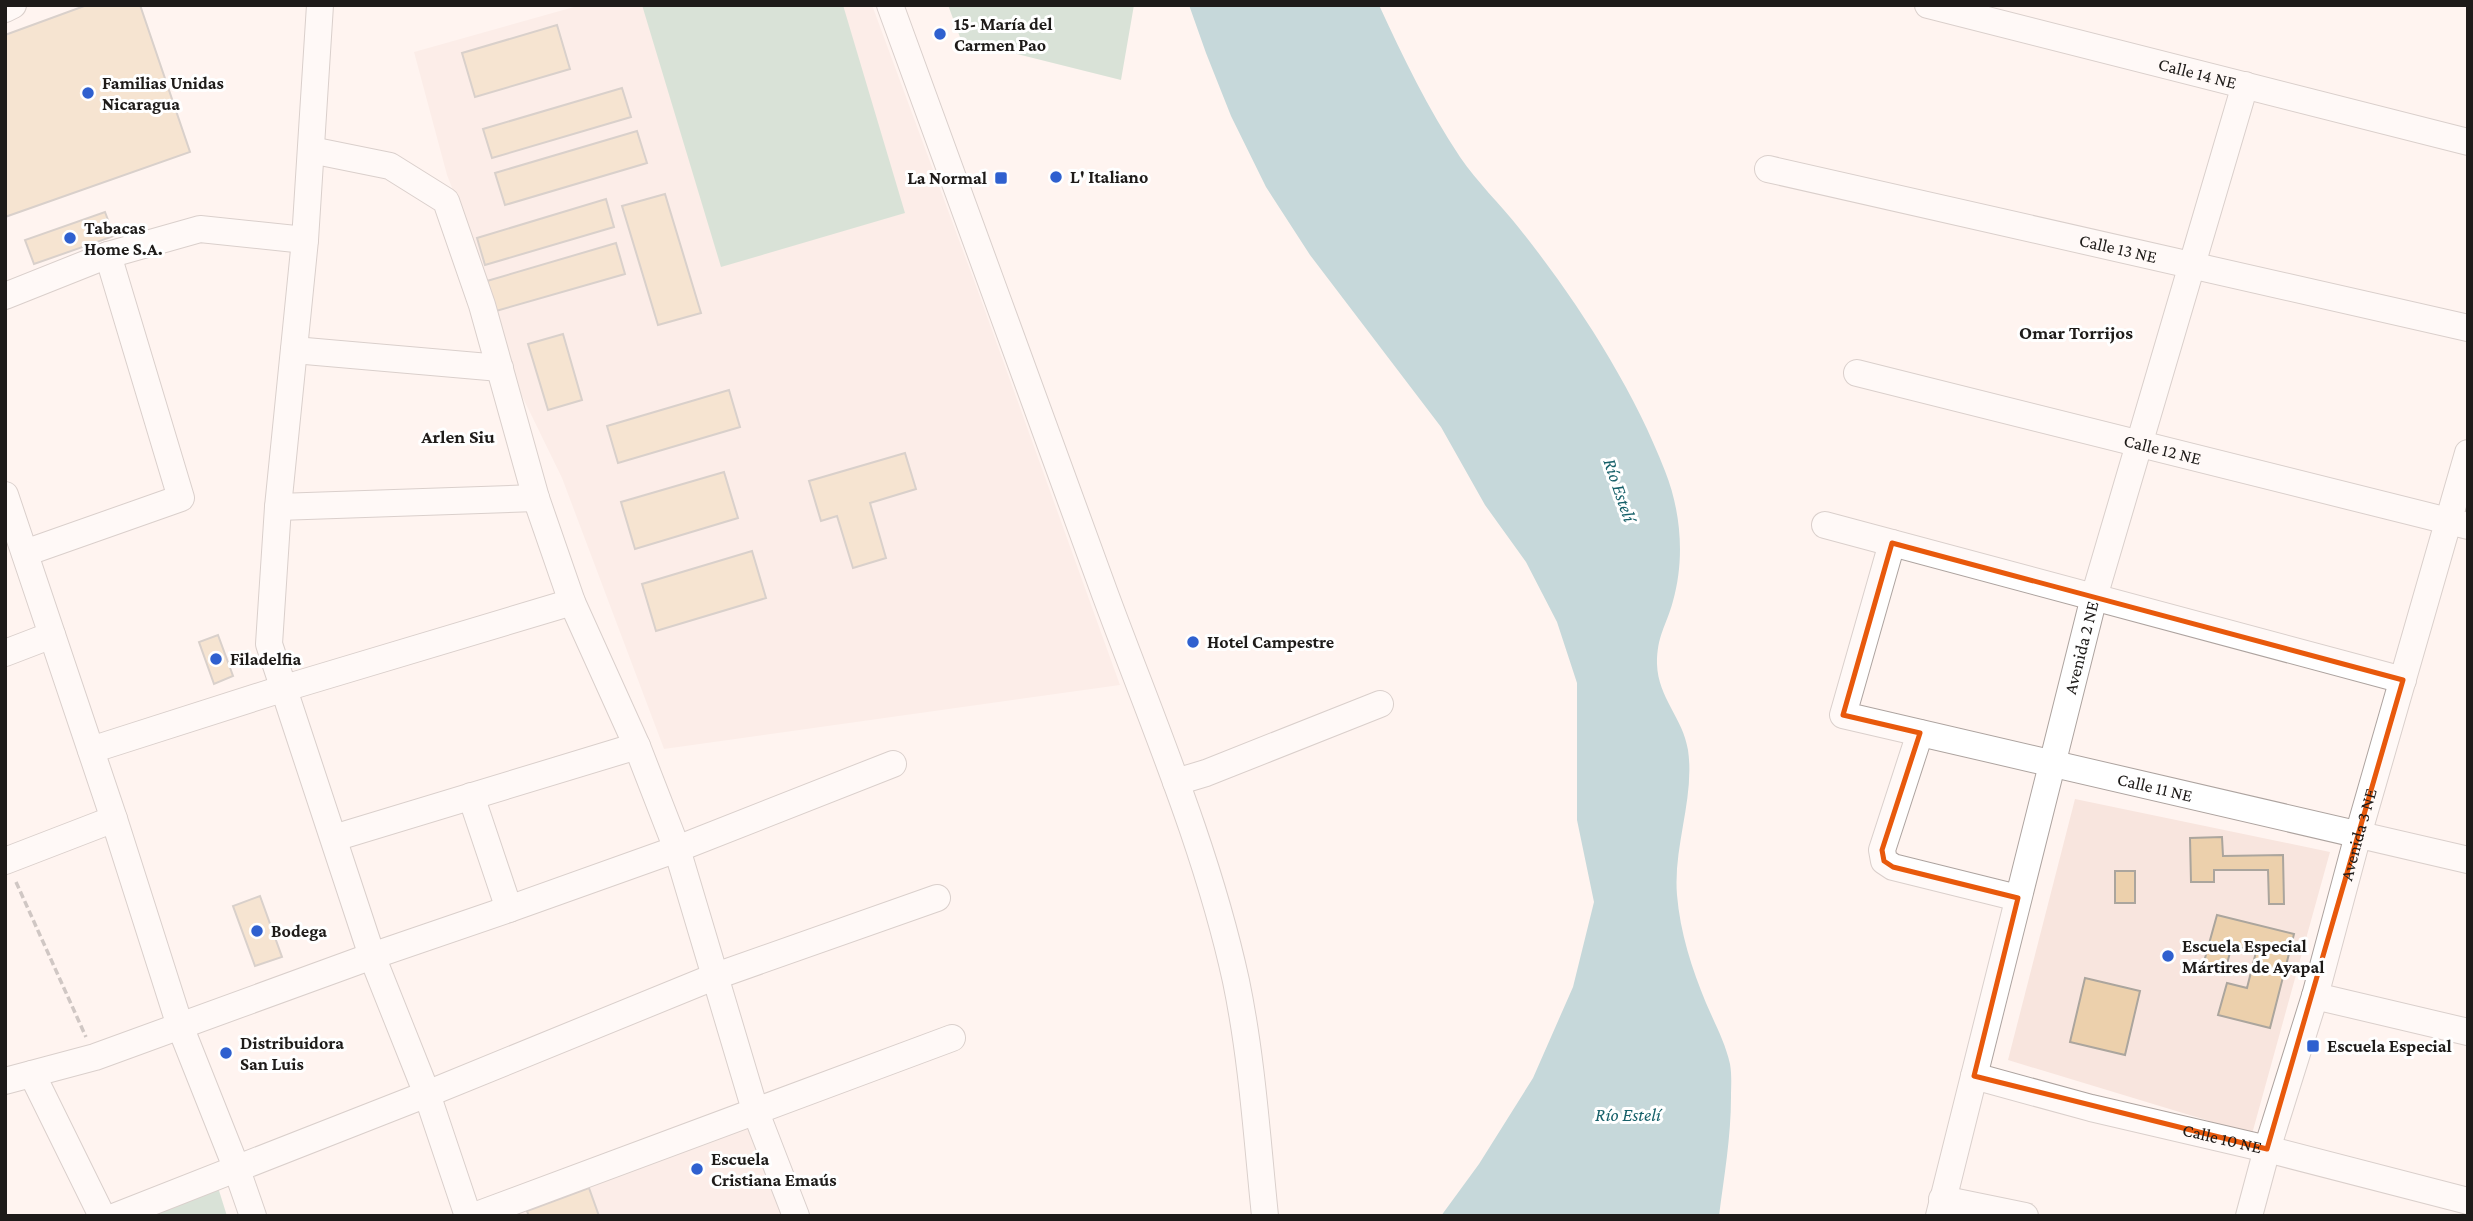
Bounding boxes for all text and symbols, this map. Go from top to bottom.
place label: 15- María del Carmen Pao [954,14,1052,55]
marker: 15- María del Carmen Pao [932,26,948,42]
street label: Calle 14 NE [2156,54,2239,93]
place label: Familias Unidas Nicaragua [102,73,224,114]
marker: Familias Unidas Nicaragua [80,85,96,101]
place label: L' Italiano [1070,167,1148,187]
place label: La Normal [907,168,987,188]
marker: L' Italiano [1048,169,1064,185]
marker: La Normal [993,170,1009,186]
place label: Tabacas Home S.A. [84,218,163,259]
marker: Tabacas Home S.A. [62,230,78,246]
street label: Calle 13 NE [2077,230,2159,267]
district label: Omar Torrijos [2019,322,2133,344]
district label: Arlen Siu [420,426,495,447]
street label: Calle 12 NE [2122,430,2204,469]
water label: Río Estelí [1599,455,1641,526]
street label: Avenida 2 NE [2060,599,2103,696]
place label: Hotel Campestre [1207,632,1334,652]
marker: Hotel Campestre [1185,634,1201,650]
place label: Filadelfia [230,649,301,669]
marker: Filadelfia [208,651,224,667]
street label: Calle 11 NE [2115,769,2195,806]
street label: Avenida 3 NE [2336,786,2381,883]
place label: Bodega [271,921,327,941]
marker: Bodega [249,923,265,939]
place label: Escuela Especial Mártires de Ayapal [2182,936,2324,977]
marker: Escuela Especial Mártires de Ayapal [2160,948,2176,964]
place label: Distribuidora San Luis [240,1033,344,1074]
place label: Escuela Especial [2327,1036,2452,1056]
marker: Escuela Especial [2305,1038,2321,1054]
marker: Distribuidora San Luis [218,1045,234,1061]
water label: Río Estelí [1595,1104,1663,1125]
street label: Calle 10 NE [2181,1120,2264,1158]
place label: Escuela Cristiana Emaús [711,1149,837,1190]
marker: Escuela Cristiana Emaús [689,1161,705,1177]

